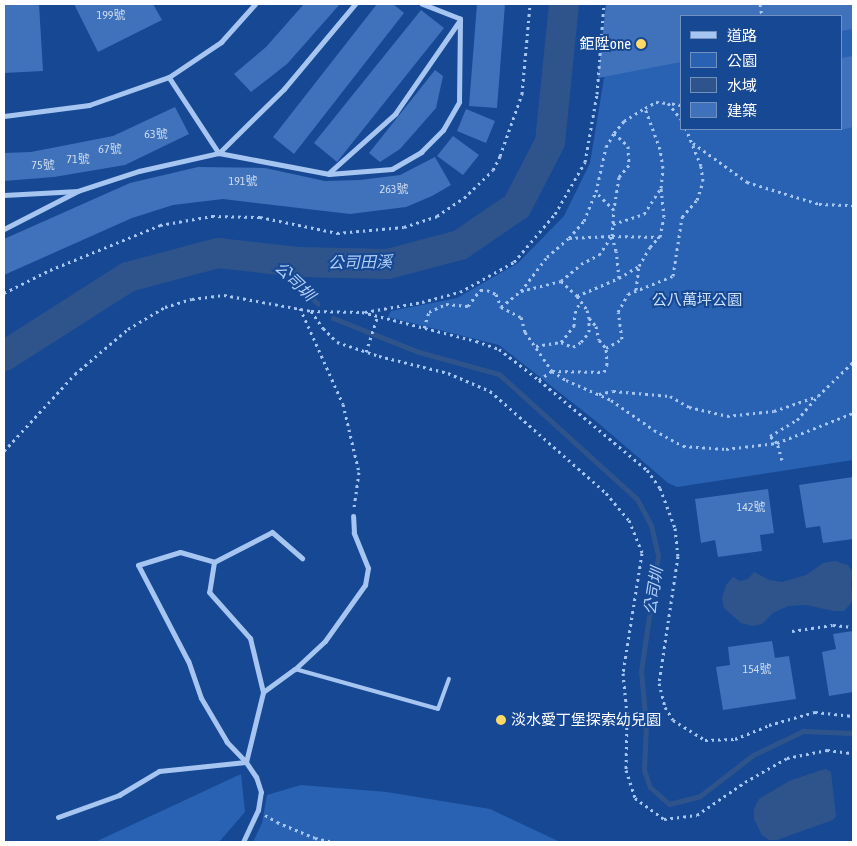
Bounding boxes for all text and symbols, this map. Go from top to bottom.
house number: 199號 [97,9,125,23]
legend [680,15,842,130]
text: 道路 [727,27,757,44]
place label: 鉅陞one [580,35,631,53]
marker: 鉅陞one [635,38,647,50]
text: 公園 [727,52,757,69]
text: 水域 [727,77,757,94]
text: 建築 [727,102,757,119]
house number: 63號 [144,128,168,142]
house number: 67號 [98,143,122,157]
house number: 71號 [66,153,90,167]
house number: 75號 [31,159,55,173]
house number: 191號 [229,175,257,189]
house number: 263號 [380,183,408,197]
water label: 公司田溪 [328,252,392,272]
water label: 公司圳 [271,257,319,305]
park label: 公八萬坪公園 [652,291,742,309]
house number: 142號 [737,501,765,515]
water label: 公司圳 [640,566,666,616]
house number: 154號 [743,663,771,677]
place label: 淡水愛丁堡探索幼兒園 [511,711,661,729]
marker: 淡水愛丁堡探索幼兒園 [495,714,507,726]

